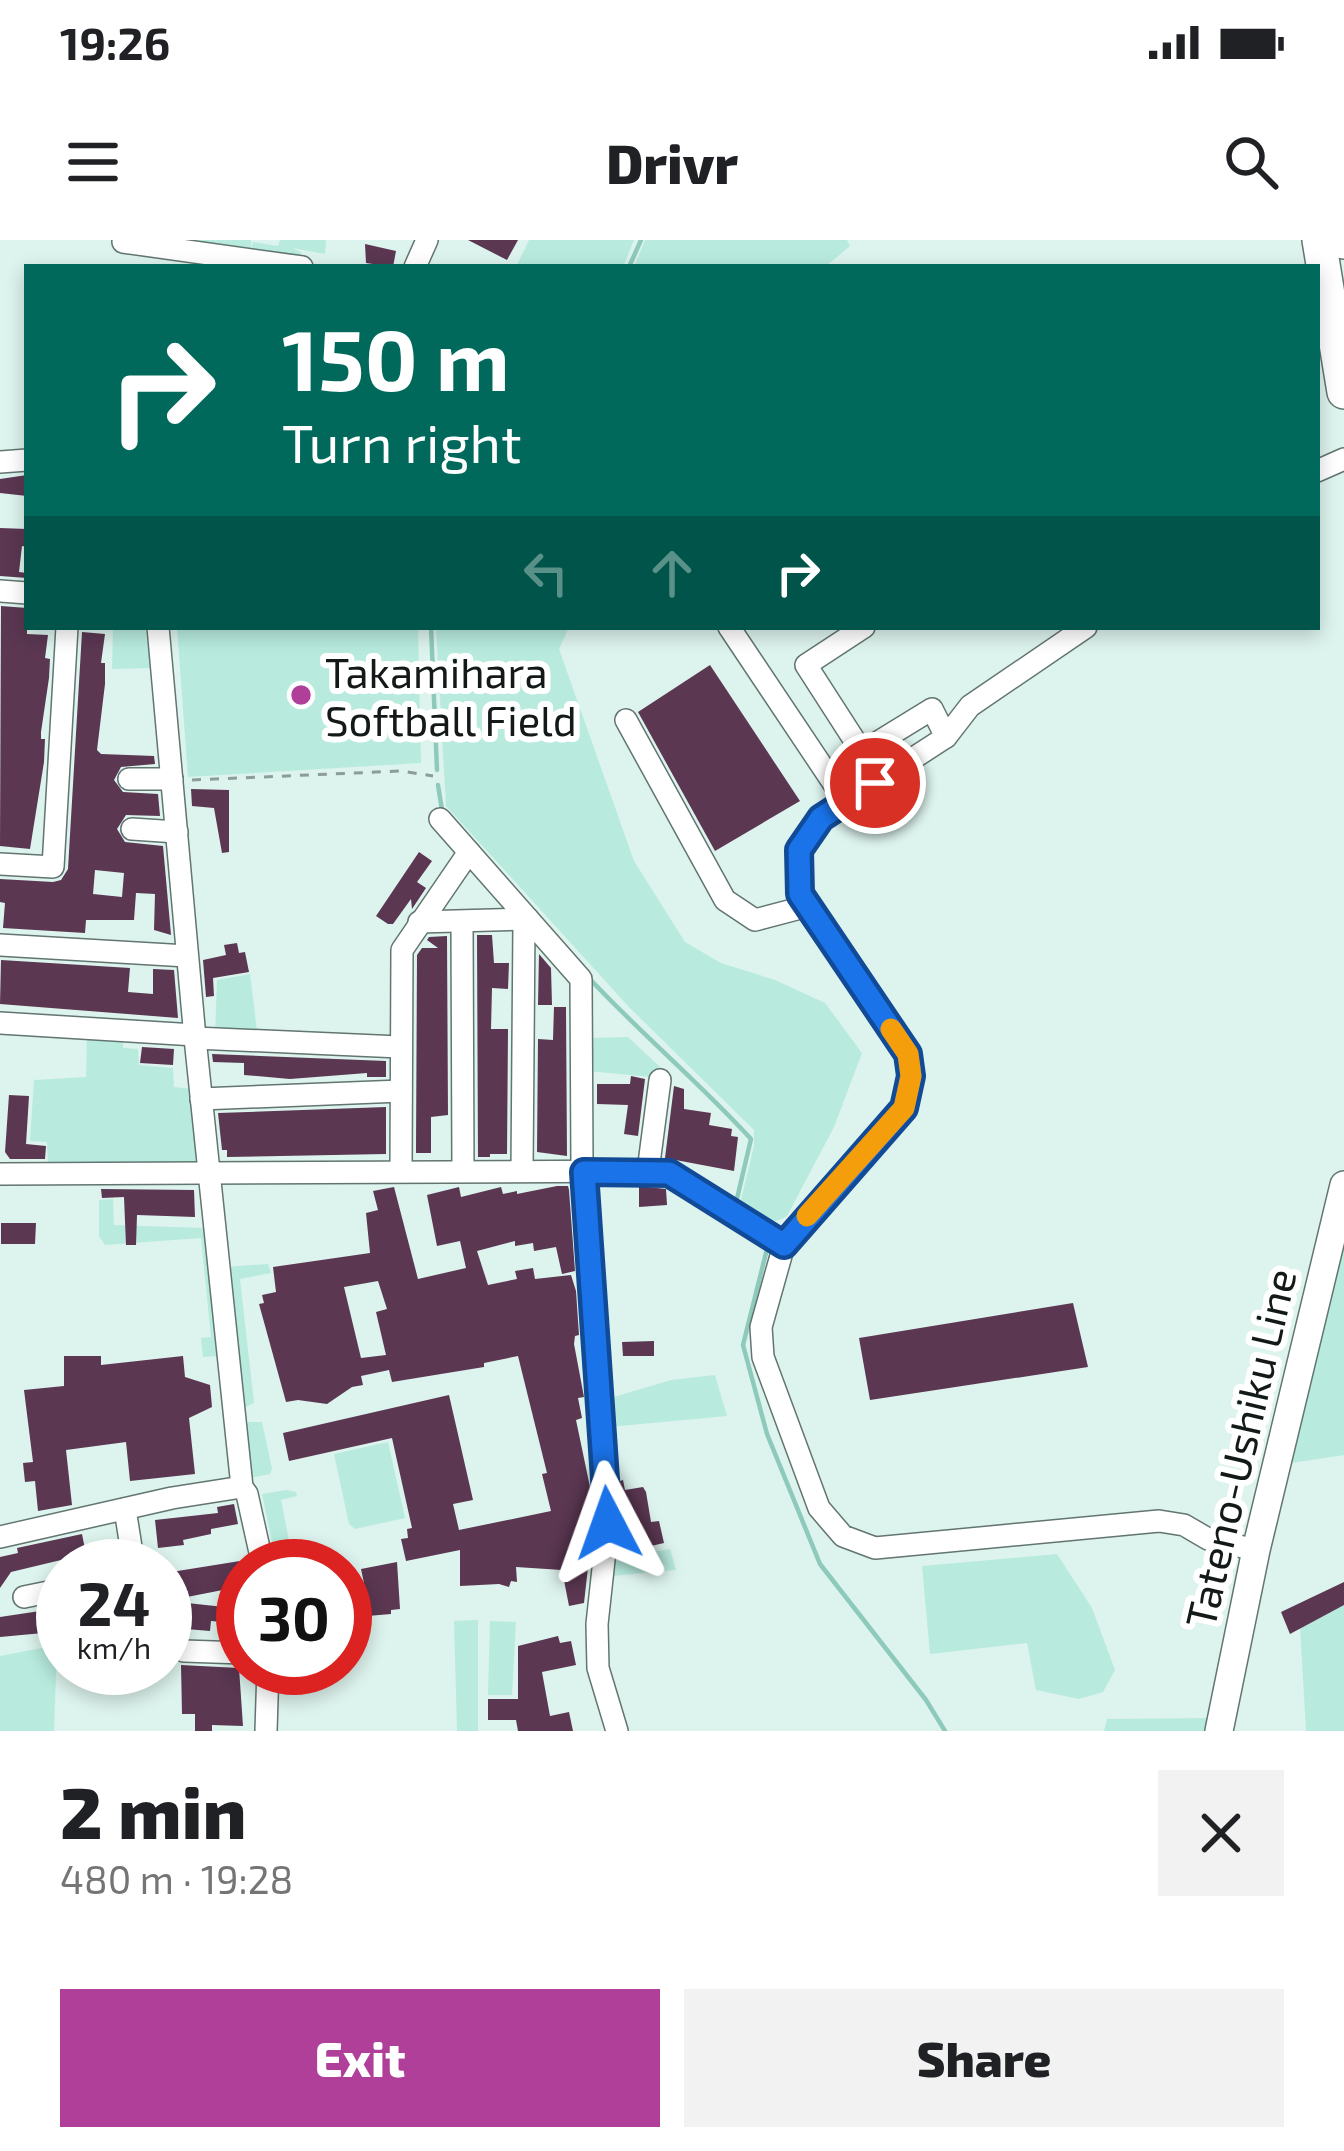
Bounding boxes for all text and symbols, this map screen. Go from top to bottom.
text: 19:26 [60,15,170,69]
icon: menu [60,129,126,195]
icon: search [1218,129,1284,195]
text: Drivr [606,130,738,195]
text: 150 m [282,307,510,408]
icon: right [84,312,240,468]
text: Turn right [282,409,522,474]
icon: left [513,540,579,606]
icon: ahead [639,540,705,606]
icon: right [765,540,831,606]
place label: Takamihara Softball Field [325,646,577,744]
marker: Takamihara Softball Field [288,682,314,708]
pin [824,732,926,834]
icon: arrive [842,750,908,816]
street label: Tateno-Ushiku Line [1173,1264,1305,1632]
position arrow [545,1460,671,1586]
speed limit sign: 30 [216,1539,372,1695]
text: 24 [77,1566,151,1638]
text: km/h [77,1629,151,1665]
text: 2 min [60,1767,246,1853]
button: close [1158,1770,1284,1896]
text: 480 m · 19:28 [60,1855,293,1902]
button: Exit [60,1989,660,2127]
button: Share [684,1989,1284,2127]

